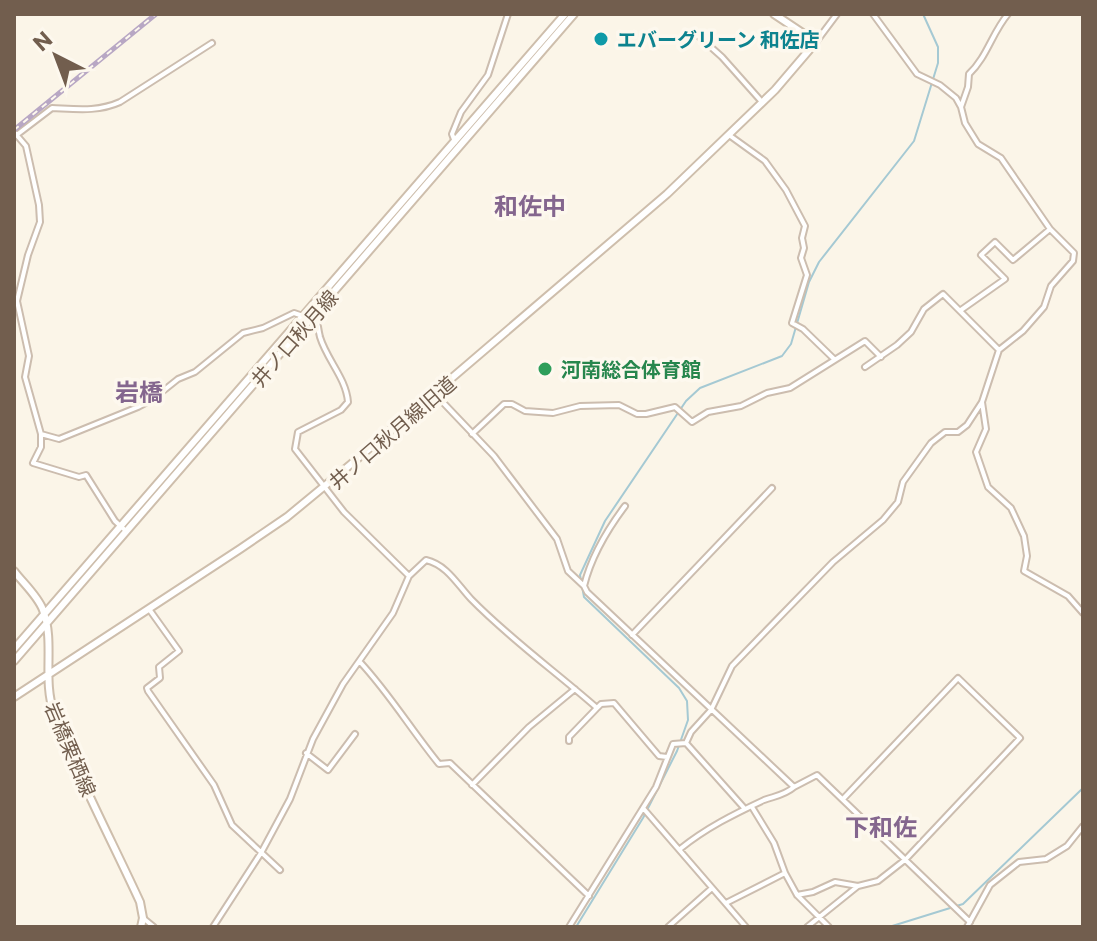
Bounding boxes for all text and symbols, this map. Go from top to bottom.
north arrow [16,16,96,96]
text: N [27,25,57,56]
place label: エバーグリーン 和佐店 [617,27,820,51]
marker: エバーグリーン 和佐店 [592,30,610,48]
district label: 和佐中 [494,191,566,220]
street label: 井ノ口秋月線 [246,285,342,391]
place label: 河南総合体育館 [561,357,701,381]
marker: 河南総合体育館 [536,360,554,378]
street label: 井ノ口秋月線旧道 [324,370,460,494]
district label: 岩橋 [115,377,163,406]
street label: 岩橋栗栖線 [40,698,102,800]
district label: 下和佐 [845,812,917,841]

